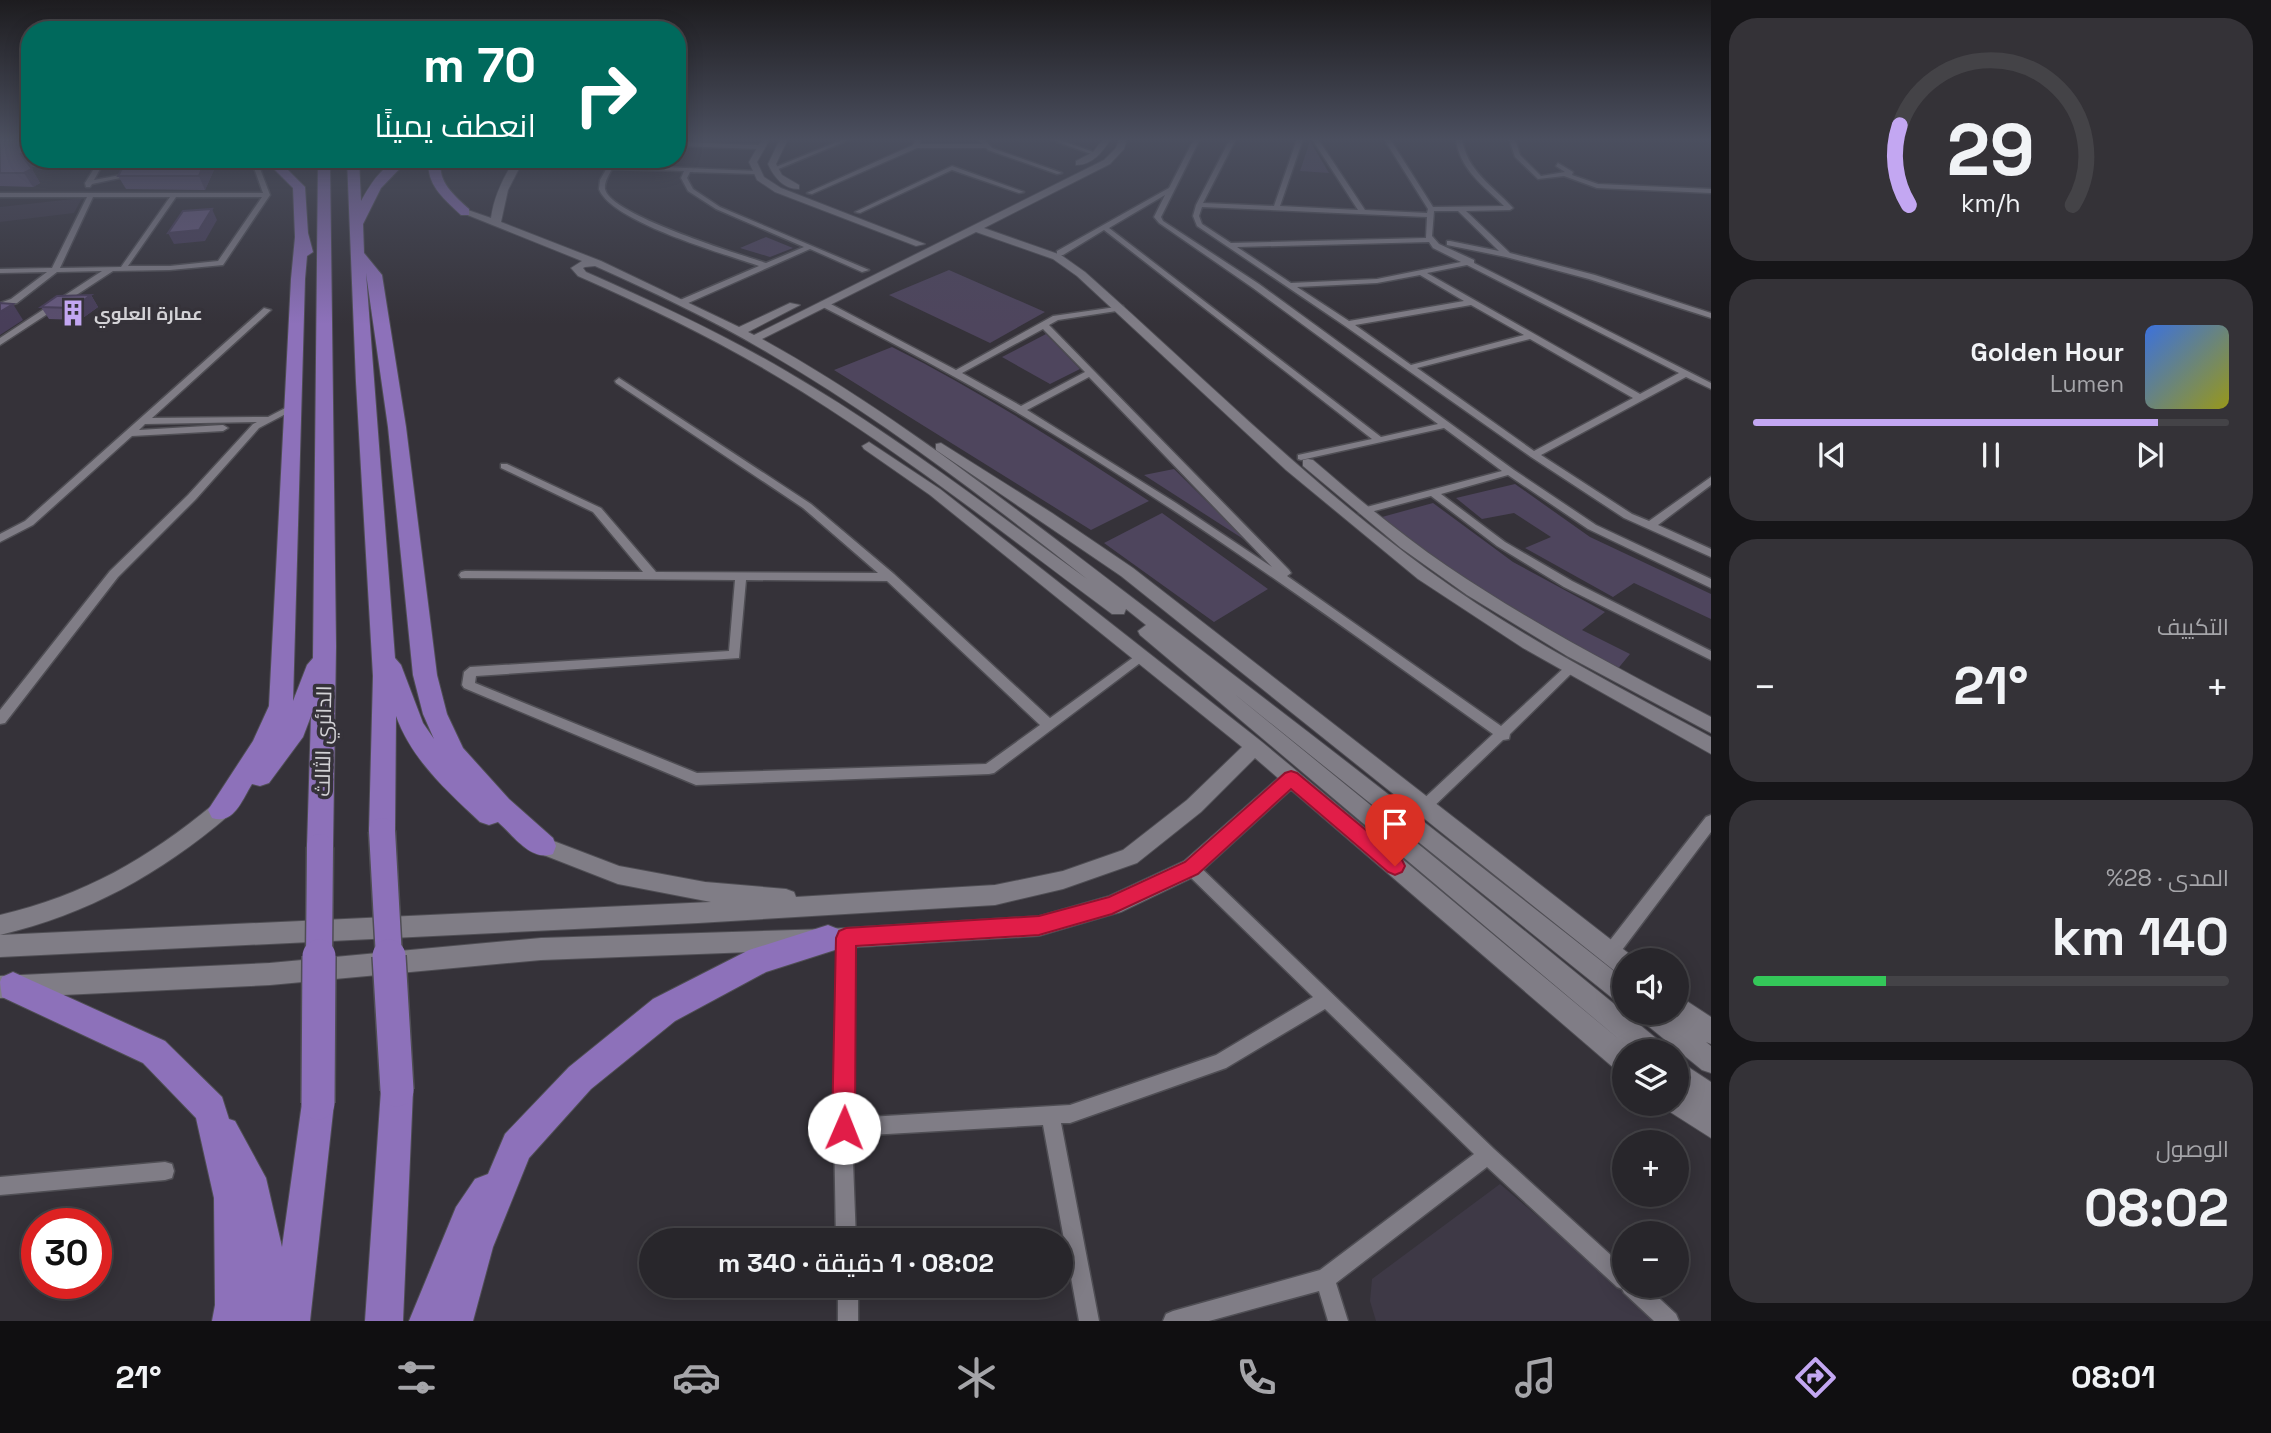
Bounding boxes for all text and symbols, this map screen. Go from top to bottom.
text: 70 m [423,34,536,96]
icon: right [560,49,651,140]
text: 29 [1947,104,2035,197]
text: انعطف يمينًا [374,106,536,146]
text: km/h [1961,187,2021,219]
building icon: عمارة العلوي [58,298,88,328]
place label: عمارة العلوي [94,302,203,328]
text: Golden Hour [1970,335,2124,369]
text: Lumen [2050,369,2124,399]
icon: previous [1813,436,1851,474]
icon: pause [1972,436,2010,474]
icon: next [2131,436,2169,474]
text: التكييف [2157,612,2229,642]
text: 21° [1954,653,2028,719]
text: − [1753,663,1777,711]
text: + [2205,663,2229,711]
street label: الدائري الثالث [309,685,340,797]
pin [1365,794,1425,866]
icon: arrive [1376,805,1414,843]
text: المدى · 28% [2106,863,2229,893]
text: 140 km [2052,904,2229,970]
map controls [1612,948,1689,1298]
button: sound [1612,948,1689,1025]
button: layers [1612,1039,1689,1116]
position arrow [807,1091,881,1165]
button: + [1612,1130,1689,1207]
text: الوصول [2156,1134,2229,1164]
text: 08:02 [2084,1175,2229,1241]
speed limit sign: 30 [21,1208,112,1299]
button: − [1612,1221,1689,1298]
text: 08:02 · 1 دقيقة · 340 m [718,1246,994,1280]
icon: filters [392,1353,441,1402]
icon: car [672,1353,721,1402]
icon: climate [952,1353,1001,1402]
icon: phone [1232,1353,1281,1402]
icon: music [1511,1353,1560,1402]
icon: directions [1791,1353,1840,1402]
text: 21° [115,1357,162,1397]
text: 08:01 [2071,1357,2156,1397]

